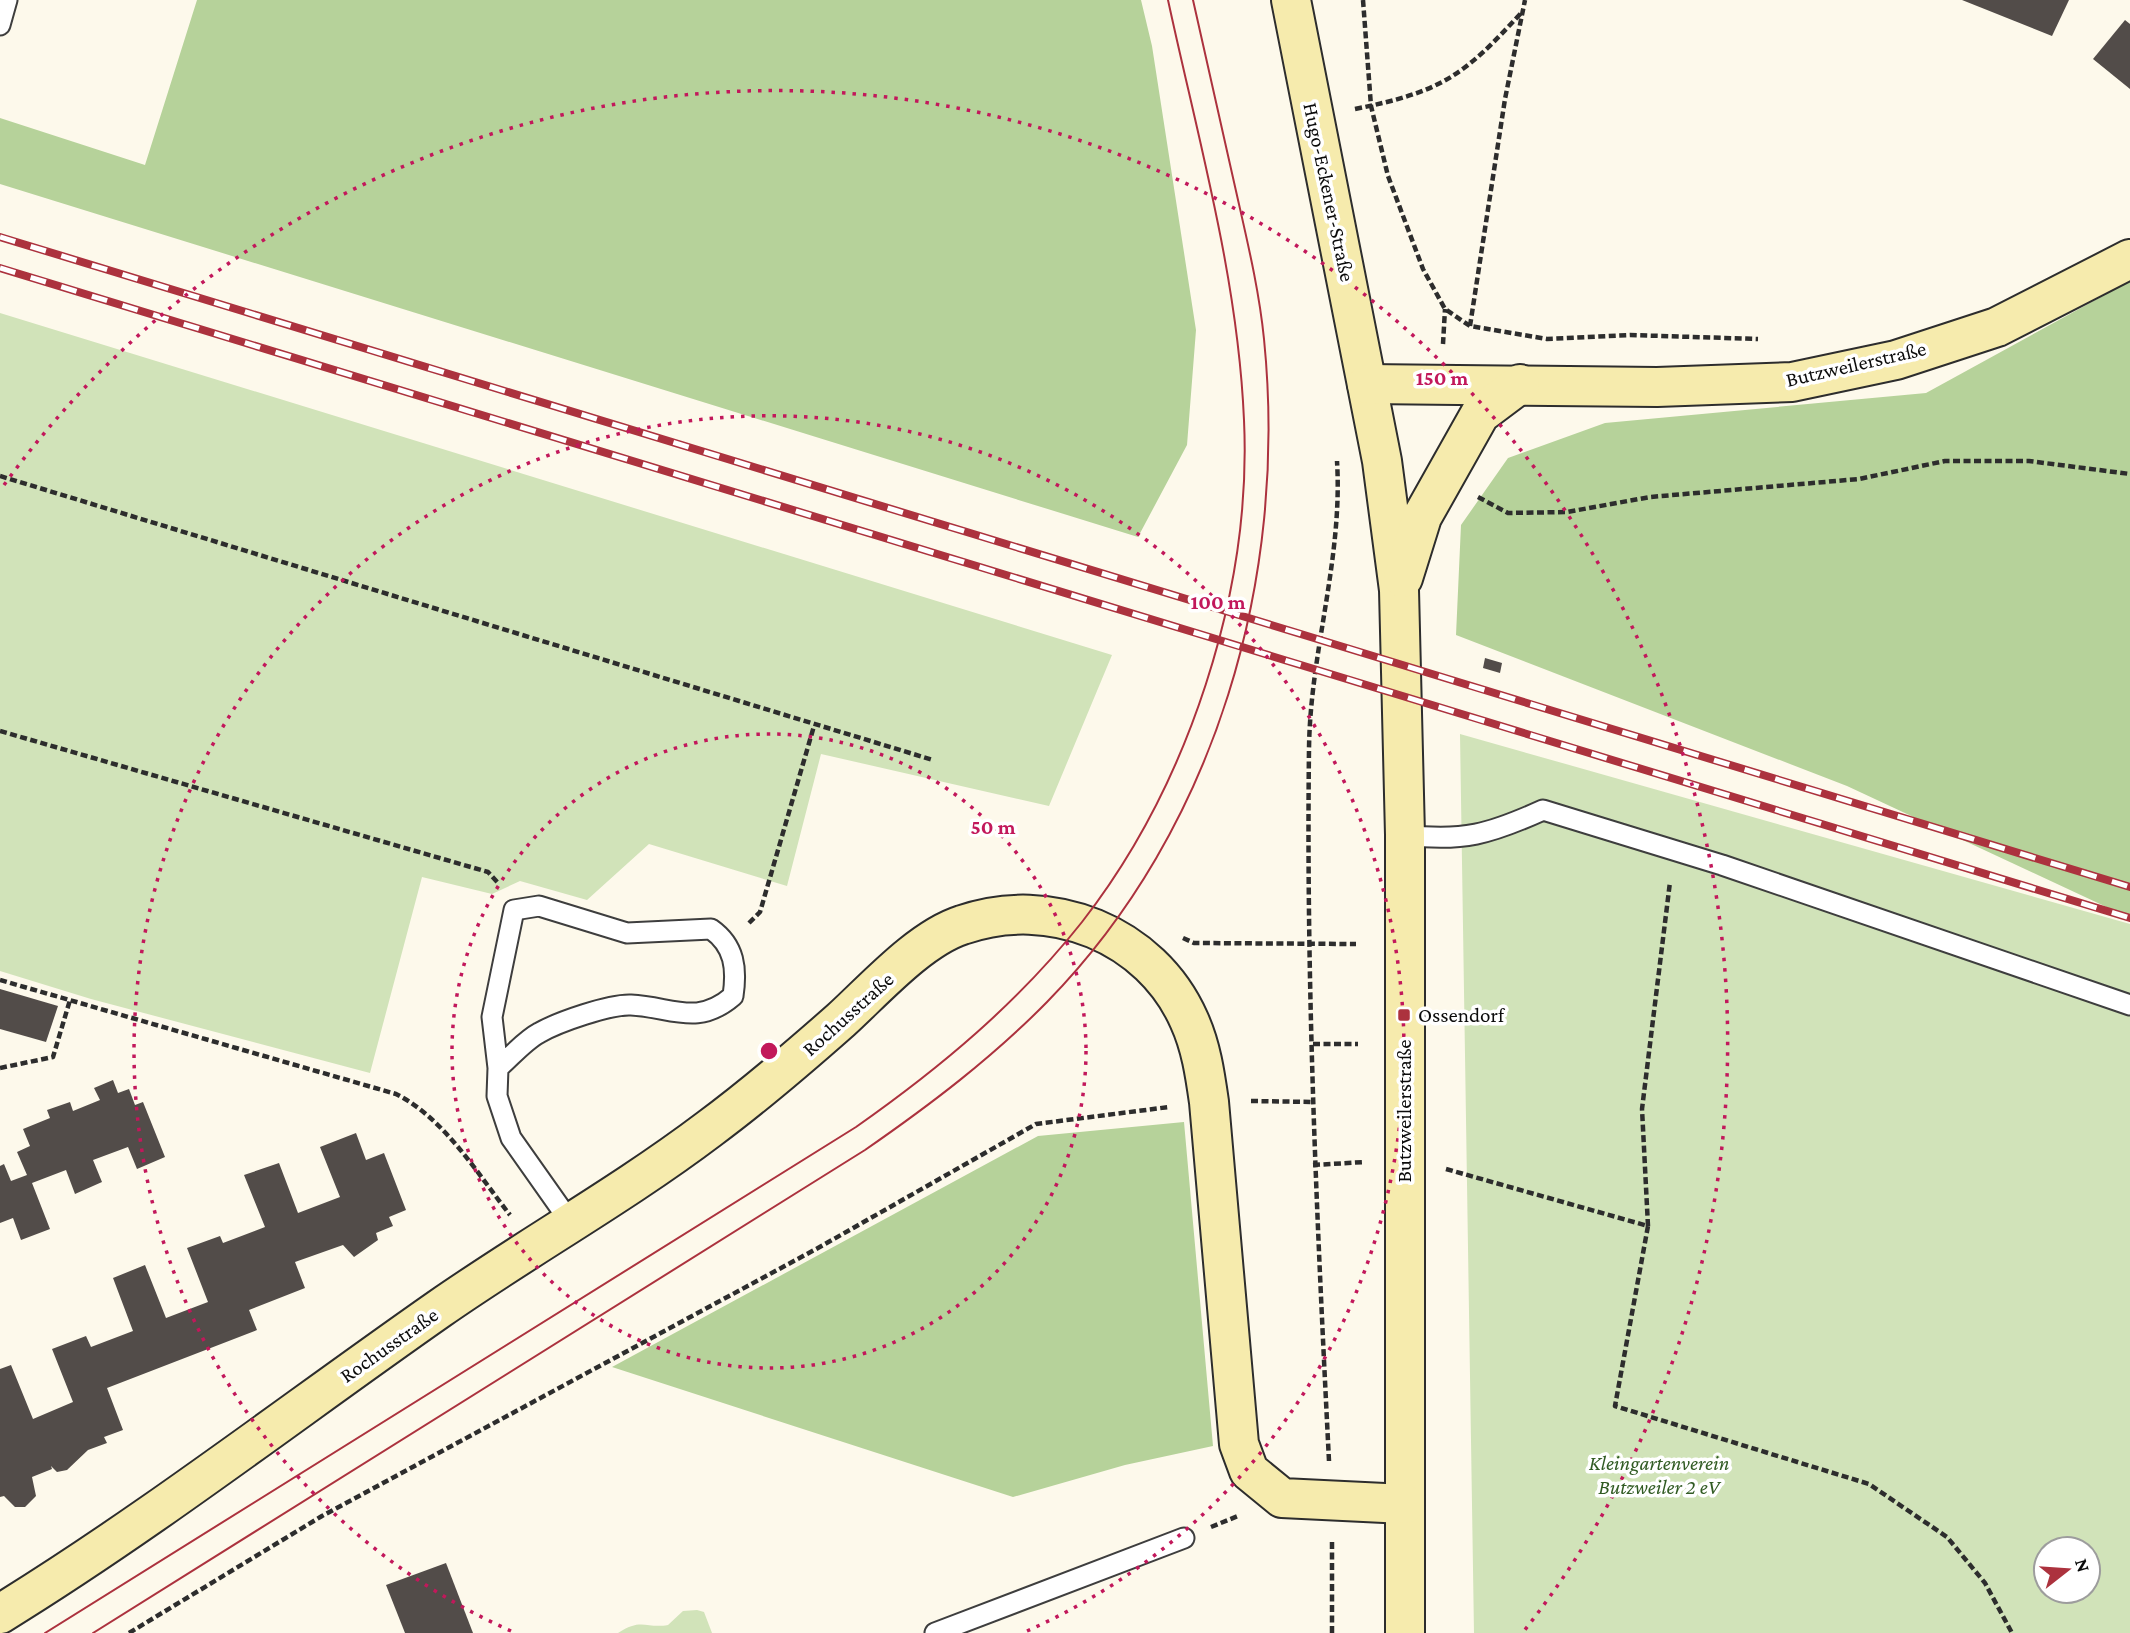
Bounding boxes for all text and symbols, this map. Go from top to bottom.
street label: Hugo-Eckener-Straße [1298,100,1360,284]
street label: Butzweilerstraße [1784,336,1928,392]
text: 150 m [1416,366,1469,390]
text: 100 m [1190,590,1246,614]
text: 50 m [971,815,1016,839]
street label: Rochusstraße [798,967,898,1061]
place label: Ossendorf [1418,1003,1506,1027]
marker: Ossendorf [1396,1007,1412,1023]
centre of rings [757,1039,781,1063]
street label: Butzweilerstraße [1392,1039,1416,1183]
street label: Rochusstraße [335,1302,443,1388]
park label: Kleingartenverein Butzweiler 2 eV [1589,1451,1729,1499]
north arrow [2032,1535,2102,1605]
text: N [2071,1556,2095,1574]

